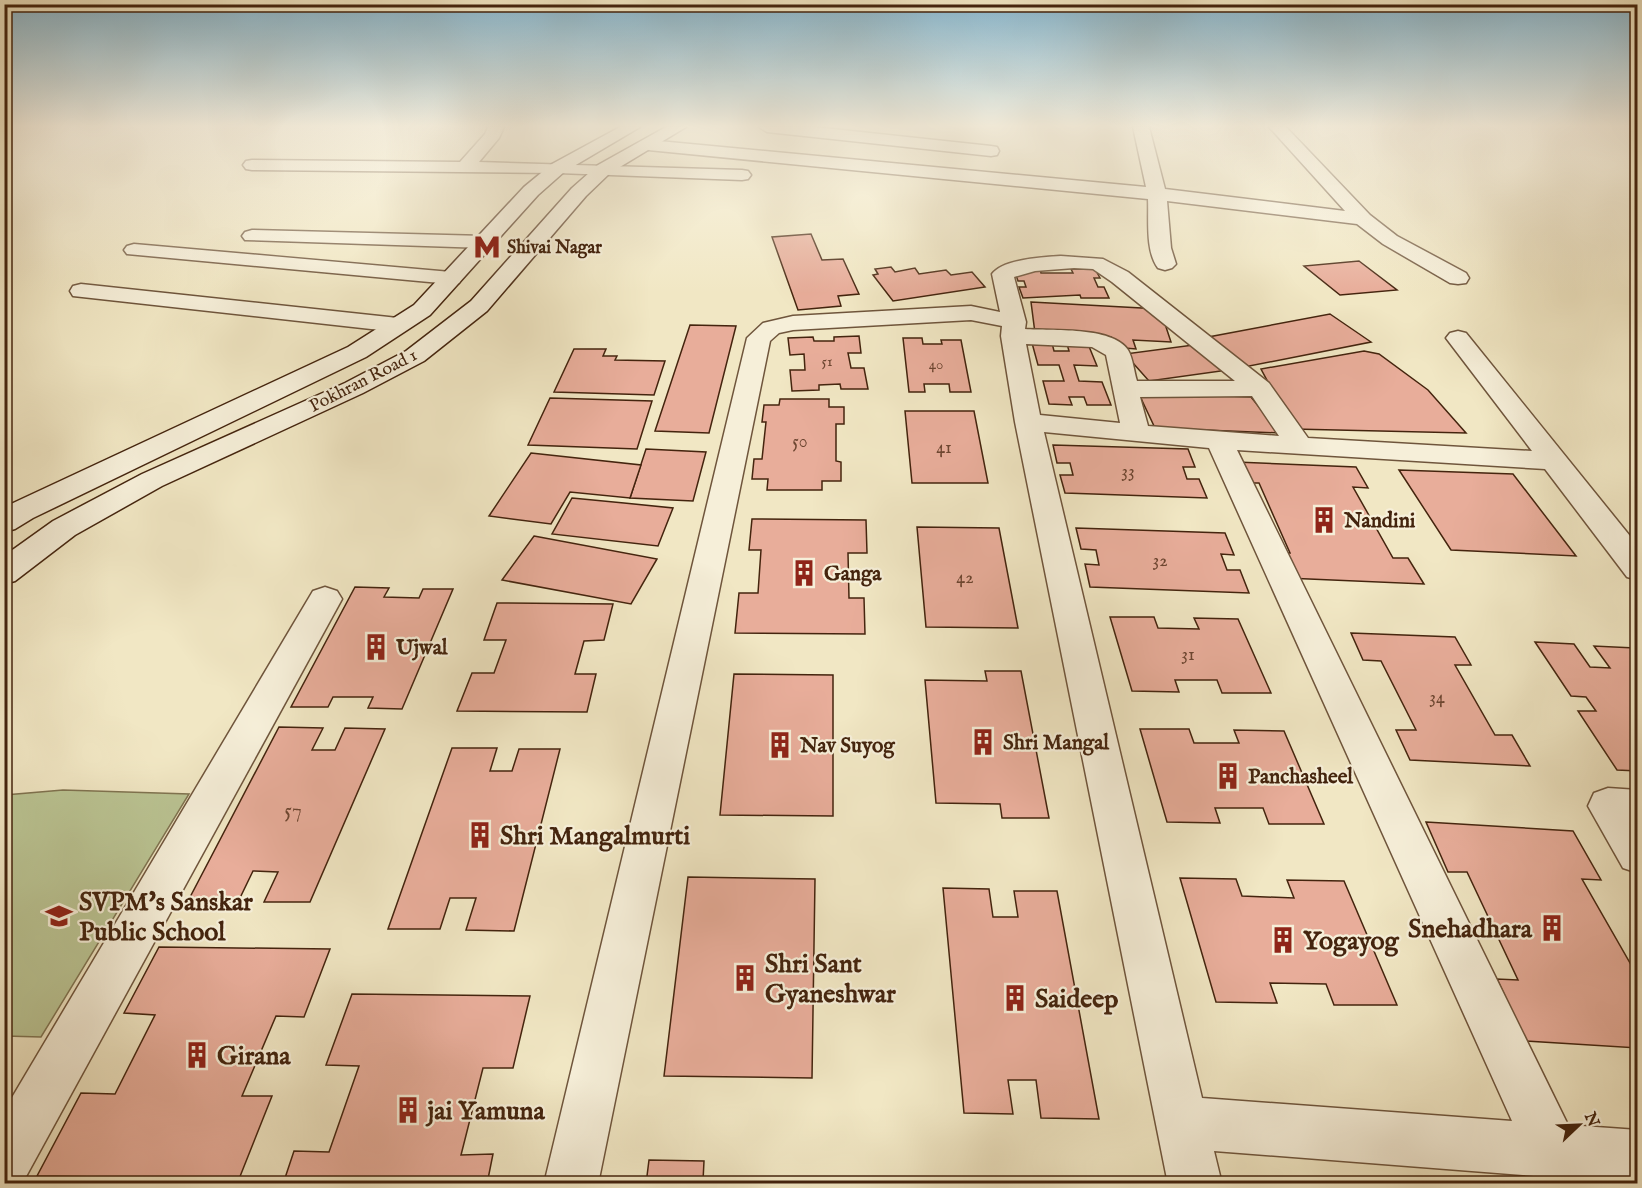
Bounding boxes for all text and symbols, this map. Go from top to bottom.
metro station icon: Shivai Nagar [472,232,502,262]
place label: Shivai Nagar [507,237,602,260]
street label: Pokhran Road 1 [306,344,422,418]
house number: 51 [821,352,833,371]
house number: 40 [929,355,943,374]
house number: 50 [792,431,808,454]
house number: 41 [936,437,952,460]
house number: 33 [1121,461,1135,484]
building icon: Nandini [1309,505,1339,535]
place label: Nandini [1343,508,1416,535]
house number: 32 [1152,550,1168,573]
building icon: Ganga [789,558,819,588]
place label: Ganga [824,561,882,588]
house number: 42 [956,567,974,590]
building icon: Ujwal [361,632,391,662]
place label: Ujwal [395,635,449,662]
house number: 31 [1181,644,1195,667]
house number: 34 [1429,687,1445,710]
building icon: Shri Mangal [968,727,998,757]
building icon: Nav Suyog [765,730,795,760]
place label: Shri Mangal [1003,730,1110,757]
place label: Nav Suyog [799,733,895,760]
building icon: Panchasheel [1213,761,1243,791]
place label: Panchasheel [1248,764,1354,791]
house number: 57 [284,798,302,825]
building icon: Shri Mangalmurti [465,820,495,850]
place label: Shri Mangalmurti [500,820,690,853]
place label: SVPM's Sanskar Public School [79,886,253,949]
school or university icon: SVPM's Sanskar Public School [44,901,74,931]
place label: Snehadhara [1408,913,1533,946]
building icon: Snehadhara [1537,913,1567,943]
building icon: Yogayog [1268,925,1298,955]
place label: Yogayog [1303,925,1399,958]
place label: Shri Sant Gyaneshwar [765,948,896,1011]
building icon: Shri Sant Gyaneshwar [730,963,760,993]
building icon: Saideep [1000,983,1030,1013]
place label: Saideep [1035,983,1118,1016]
building icon: Girana [182,1040,212,1070]
place label: Girana [217,1040,291,1073]
building icon: jai Yamuna [393,1095,423,1125]
place label: jai Yamuna [425,1095,545,1128]
north arrow [1549,1095,1609,1155]
text: N [1579,1109,1603,1130]

